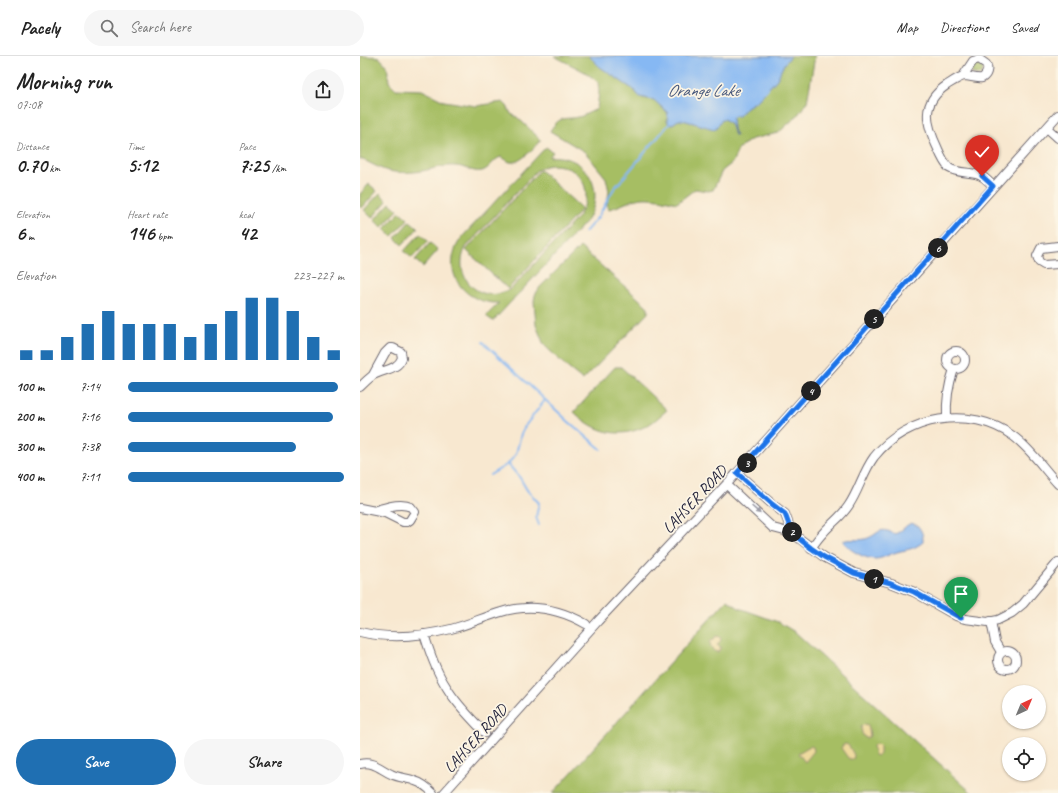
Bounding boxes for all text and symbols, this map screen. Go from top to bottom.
search box [84,10,364,46]
text: Pacely [20,16,60,40]
icon: search [98,17,120,39]
text: Search here [130,18,191,37]
text: Map [897,19,918,36]
text: Directions [940,19,989,36]
text: Saved [1011,19,1038,36]
text: Morning run [16,68,112,96]
button: share [302,69,344,111]
water label: Orange Lake [667,80,741,101]
text: 07:08 [16,97,42,113]
pin [965,135,999,176]
text: Distance [16,139,49,153]
text: Time [127,139,144,153]
text: Pace [239,139,256,153]
icon: check [971,141,993,163]
text: 0.70 [16,153,47,178]
text: 5:12 [127,153,158,178]
text: 7:25 [239,153,269,178]
text: km [47,161,60,175]
text: /km [269,161,286,175]
text: Elevation [16,207,50,221]
text: Heart rate [127,207,167,221]
text: kcal [239,207,253,221]
text: 6 [16,221,25,246]
text: 146 [127,221,155,246]
text: 42 [239,221,257,246]
text: m [25,229,34,243]
text: bpm [155,229,173,243]
pin: 6 [928,238,948,258]
text: 6 [935,241,941,255]
text: Elevation [16,268,56,284]
text: 223–227 m [293,268,344,284]
pin: 5 [864,309,884,329]
text: 5 [872,312,876,326]
text: 100 m [16,379,44,395]
text: 7:14 [80,379,100,395]
pin: 4 [801,381,821,401]
text: 4 [809,384,813,398]
text: 200 m [16,409,44,425]
text: 7:16 [80,409,100,425]
text: 300 m [16,439,44,455]
text: 7:38 [80,439,100,455]
pin: 3 [737,453,757,473]
text: 3 [745,456,749,470]
street label: LAHSER ROAD [658,460,732,538]
text: 400 m [16,469,44,485]
text: 7:11 [80,469,100,485]
one-way arrow [751,506,761,515]
pin: 2 [782,522,802,542]
text: 2 [790,525,794,539]
pin: 1 [864,569,884,589]
text: 1 [872,572,876,586]
pin [944,577,978,618]
icon: arrive [950,583,972,605]
north arrow [1002,685,1046,729]
map controls [1002,685,1046,781]
street label: LAHSER ROAD [440,699,513,777]
button: locate [1002,737,1046,781]
button: Save [16,739,176,785]
button: Share [184,739,344,785]

